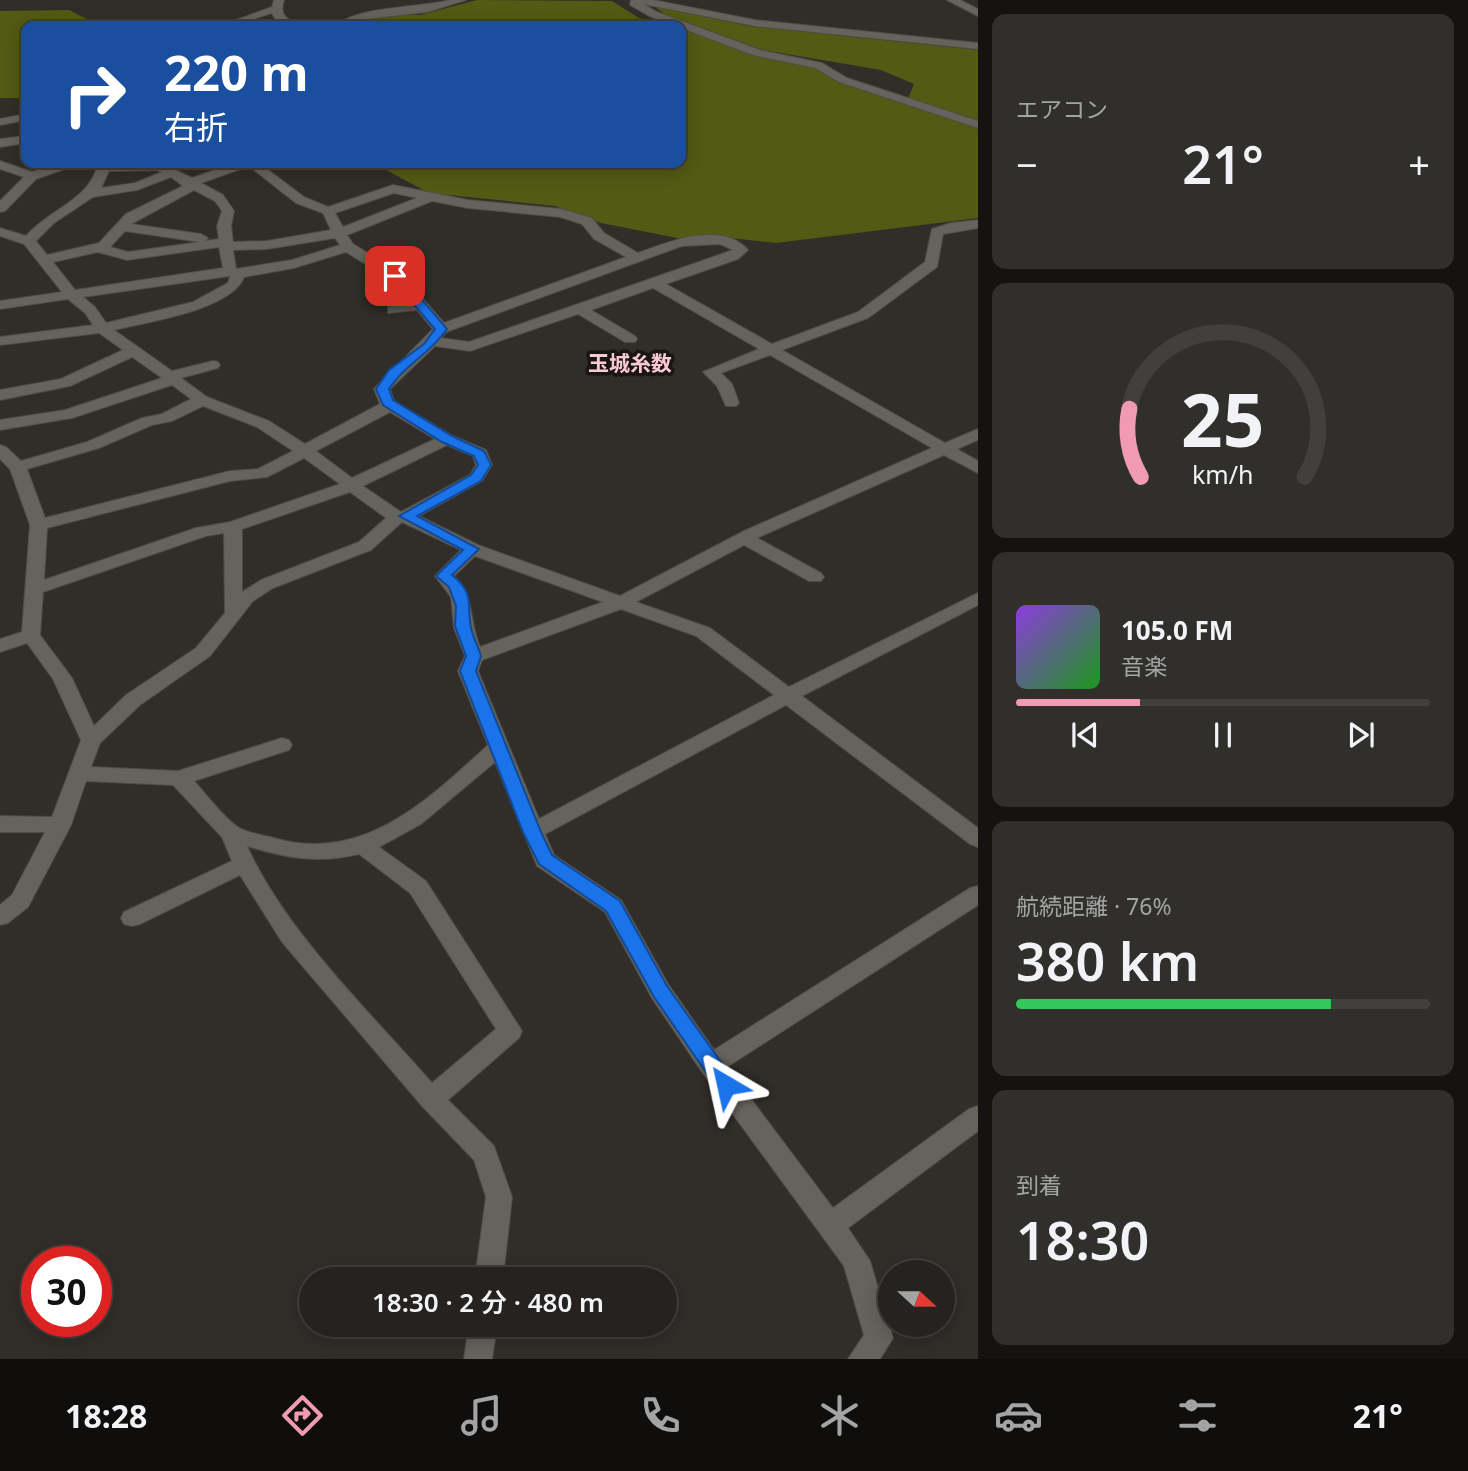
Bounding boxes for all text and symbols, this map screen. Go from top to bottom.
text: 220 m [164,39,309,105]
icon: right [49,49,140,140]
text: エアコン [1016,93,1108,125]
text: 右折 [164,105,228,148]
text: 21° [1182,128,1264,199]
text: − [1016,138,1038,190]
text: + [1408,138,1430,190]
pin [365,246,425,306]
icon: arrive [376,257,414,295]
district label: 玉城糸数 [588,349,672,377]
text: 25 [1181,369,1265,468]
text: km/h [1192,456,1254,490]
text: 105.0 FM [1121,612,1233,648]
text: 音楽 [1121,650,1167,682]
icon: previous [1066,716,1104,754]
icon: pause [1204,716,1242,754]
icon: next [1342,716,1380,754]
text: 航続距離 · 76% [1016,890,1172,922]
text: 380 km [1016,925,1199,996]
position arrow [689,1048,763,1122]
text: 到着 [1016,1169,1062,1201]
text: 18:30 [1016,1204,1149,1275]
speed limit sign: 30 [21,1246,112,1337]
north arrow [878,1260,956,1337]
map controls [878,1260,955,1337]
text: 18:30 · 2 分 · 480 m [372,1284,604,1320]
icon: directions [278,1391,327,1440]
icon: music [457,1391,506,1440]
icon: phone [636,1391,685,1440]
icon: climate [815,1391,864,1440]
icon: car [994,1391,1043,1440]
icon: filters [1173,1391,1222,1440]
text: 18:28 [65,1394,147,1437]
text: 21° [1353,1394,1403,1437]

